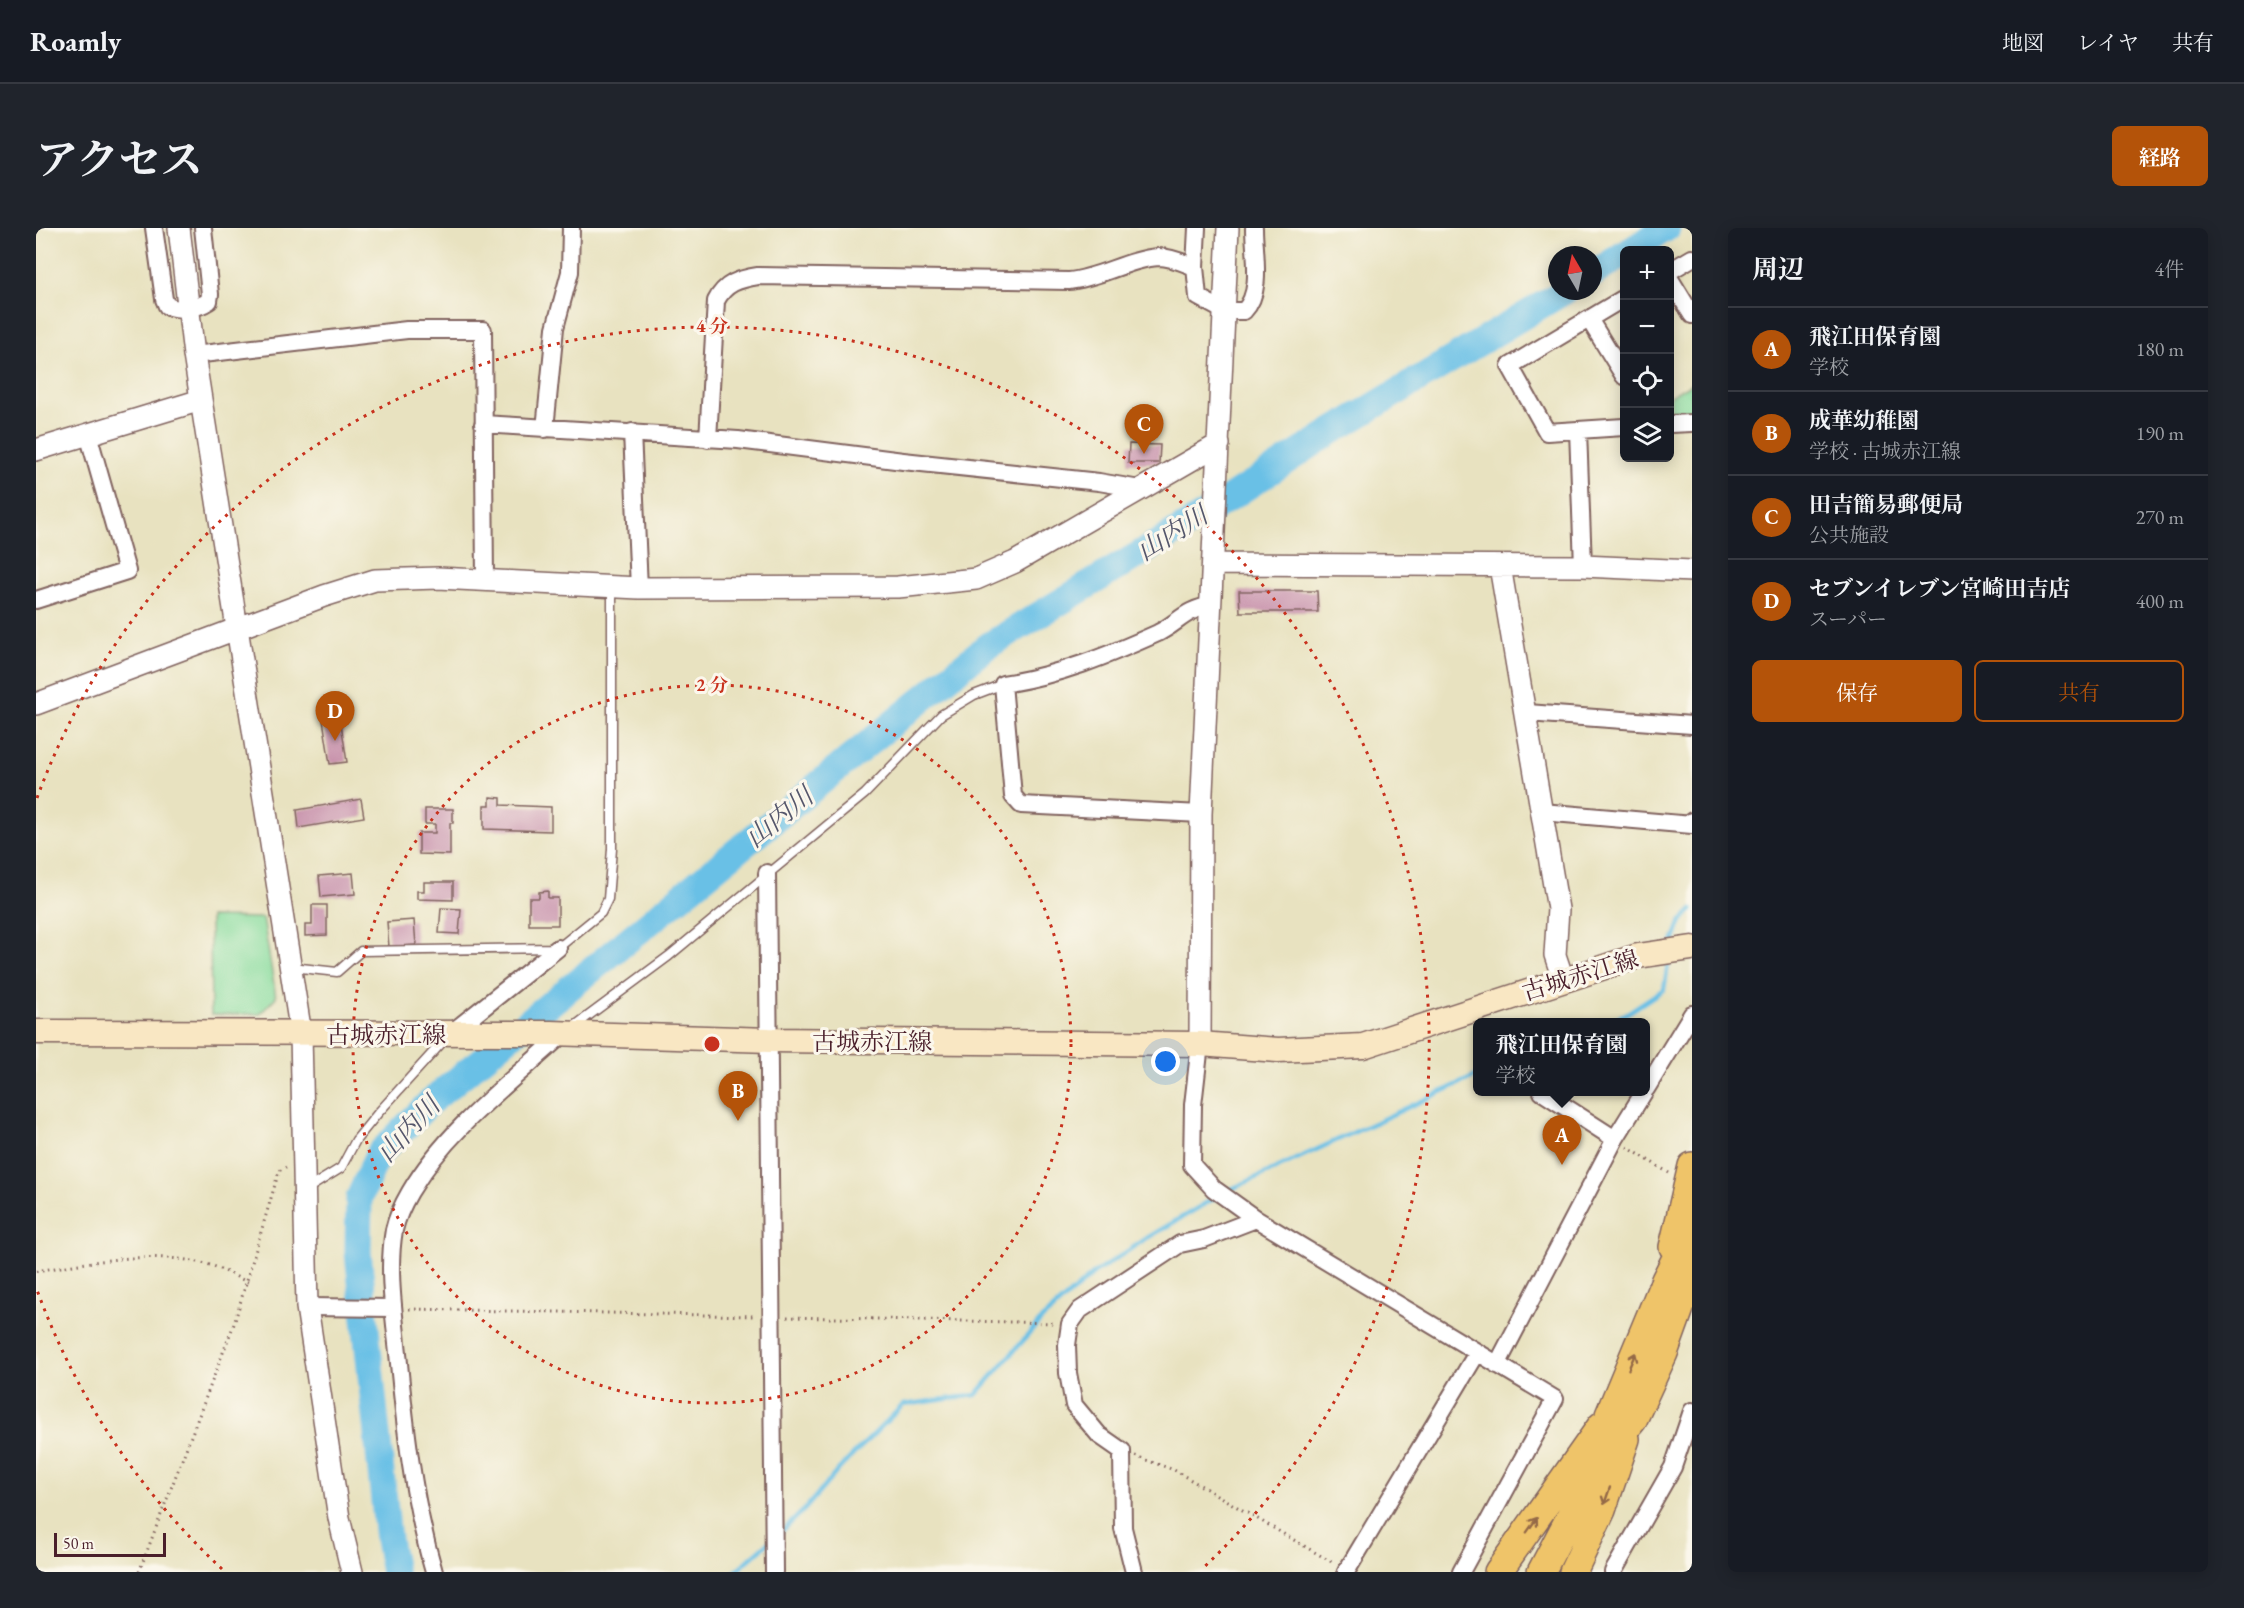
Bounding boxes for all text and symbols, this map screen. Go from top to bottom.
text: Roamly [30,23,121,59]
text: 地図 [2002,29,2044,56]
text: レイヤ [2077,29,2139,56]
text: 共有 [2172,29,2214,56]
button: 経路 [2112,126,2208,186]
text: アクセス [36,132,203,187]
north arrow [1548,246,1602,300]
map controls [1620,246,1674,462]
button: + [1620,246,1674,300]
text: 周辺 [1752,252,1804,286]
text: 4件 [2154,256,2184,282]
button: − [1620,300,1674,354]
text: 4 分 [696,314,728,337]
text: 飛江田保育園 [1809,322,1941,351]
text: A [1764,336,1779,362]
text: 180 m [2136,336,2184,362]
button: locate [1620,354,1674,408]
text: 学校 [1809,354,1849,380]
pin: C [1124,404,1164,454]
text: 成華幼稚園 [1809,406,1919,435]
button: layers [1620,408,1674,462]
text: B [1765,420,1778,446]
text: 190 m [2136,420,2184,446]
text: 学校 · 古城赤江線 [1809,438,1961,464]
text: 田吉簡易郵便局 [1809,490,1963,519]
water label: 山内川 [1130,496,1217,568]
text: C [1764,504,1779,530]
text: 270 m [2136,504,2184,530]
text: 公共施設 [1809,522,1889,548]
text: セブンイレブン宮崎田吉店 [1809,574,2070,603]
text: D [1764,588,1779,614]
text: 400 m [2136,588,2184,614]
text: スーパー [1809,606,1887,632]
button: 保存 [1752,660,1962,722]
button: 共有 [1974,660,2184,722]
text: 2 分 [696,673,728,696]
pin: D [316,692,354,741]
water label: 山内川 [738,777,822,855]
street label: 古城赤江線 [1518,943,1642,1007]
popup [1473,1018,1650,1096]
street label: 古城赤江線 [326,1019,446,1050]
street label: 古城赤江線 [812,1026,932,1057]
text: 飛江田保育園 [1495,1030,1628,1059]
centre of rings [702,1034,722,1054]
your location [1151,1047,1180,1076]
text: 学校 [1495,1062,1535,1088]
pin: B [718,1072,758,1121]
water label: 山内川 [369,1087,449,1169]
pin: A [1542,1116,1582,1165]
one-way arrow [1627,1352,1638,1371]
one-way arrow [1600,1486,1611,1505]
one-way arrow [1526,1517,1538,1533]
scale bar [54,1530,166,1558]
text: 50 m [63,1533,94,1554]

